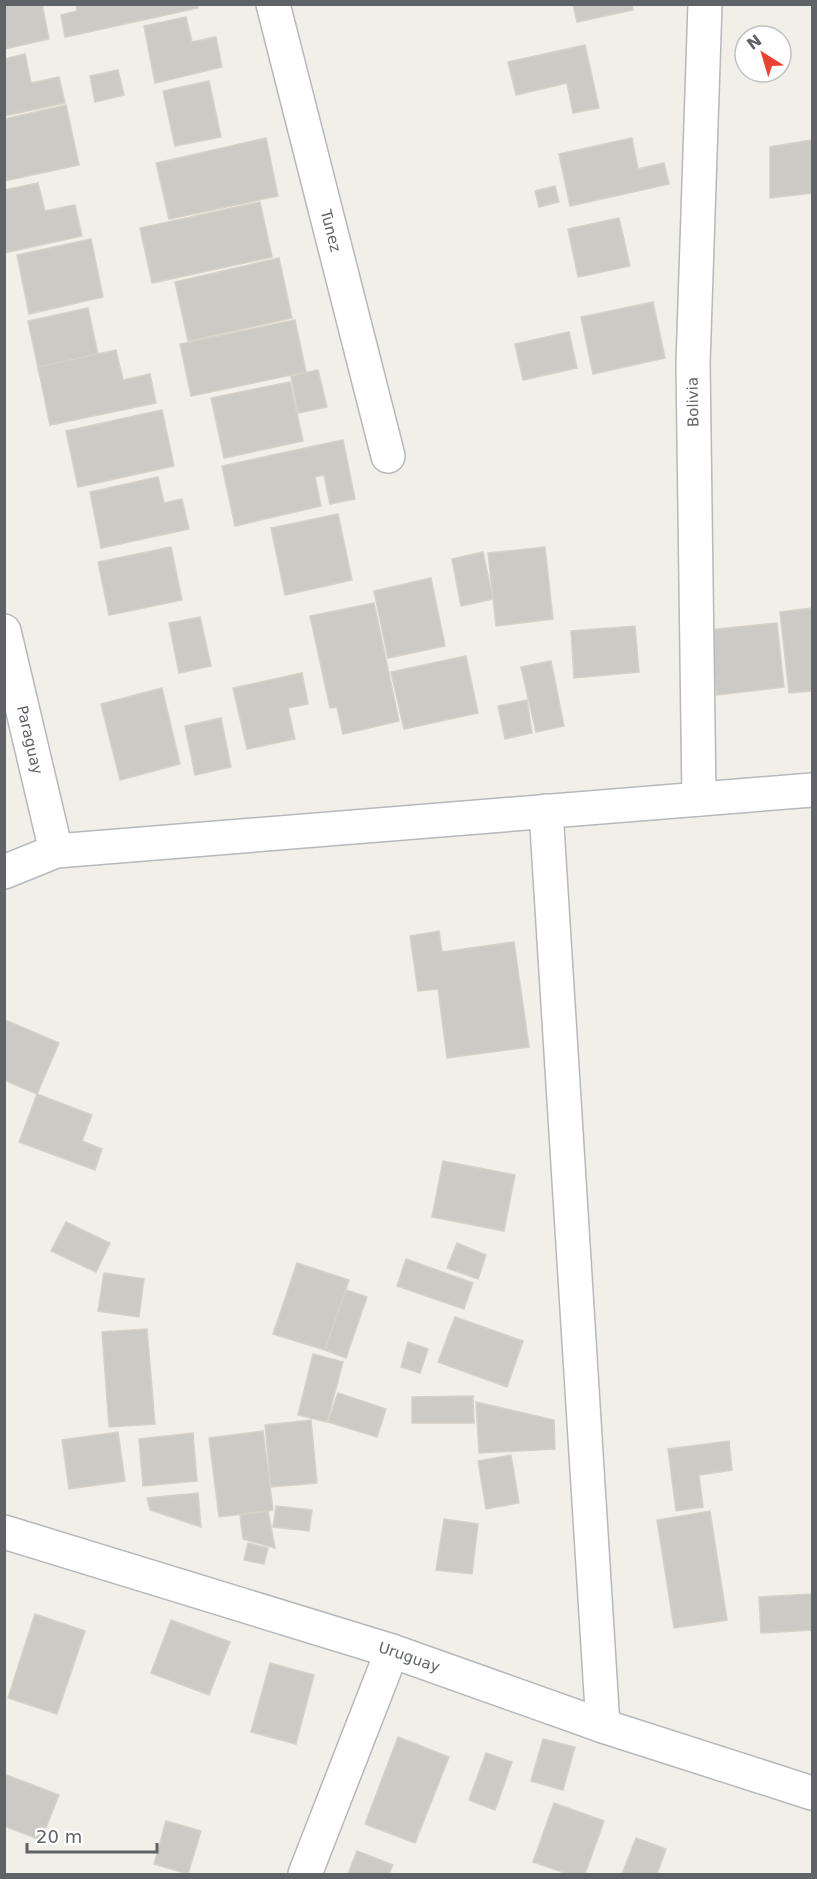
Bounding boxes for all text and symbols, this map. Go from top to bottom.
north arrow [733,24,793,84]
text: N [743,31,765,54]
street label: Tunez [316,207,345,254]
street label: Bolivia [684,377,702,427]
street label: Paraguay [13,704,47,776]
street label: Uruguay [376,1638,442,1676]
scale bar [27,1816,158,1854]
text: 20 m [36,1826,82,1847]

